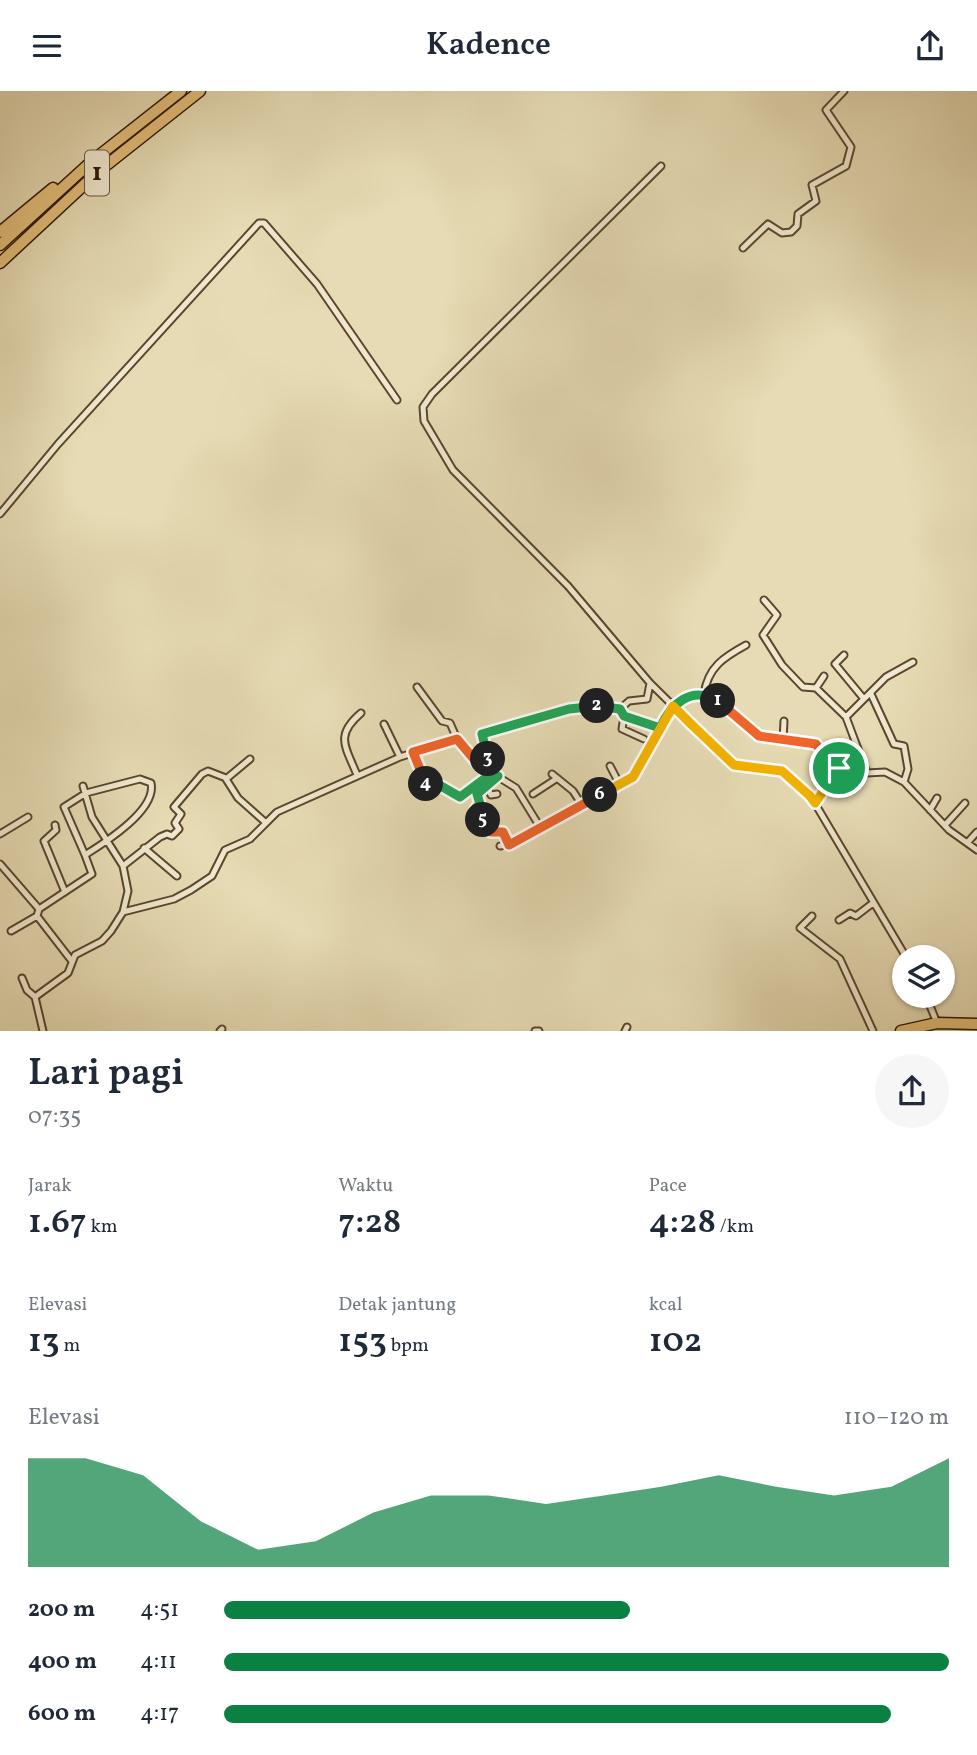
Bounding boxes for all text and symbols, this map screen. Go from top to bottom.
text: Kadence [426,24,551,68]
icon: menu [28,27,66,65]
icon: share [911,27,949,65]
road number: 1 [85,151,109,195]
pin: 1 [700,683,736,719]
text: 1 [714,687,721,713]
pin: 2 [580,689,614,723]
text: 2 [592,692,601,718]
pin [809,738,869,798]
pin: 3 [470,741,505,777]
text: 3 [483,745,492,771]
icon: arrive [820,749,858,787]
pin: 4 [408,767,444,801]
text: 4 [420,770,431,796]
pin: 6 [582,777,618,813]
text: 6 [594,781,605,807]
pin: 5 [466,803,500,837]
text: 5 [478,806,487,832]
map controls [892,945,955,1008]
button: layers [892,945,955,1008]
text: Lari pagi [28,1048,184,1101]
button: share [875,1054,949,1128]
text: 07:35 [28,1101,81,1133]
text: Jarak [28,1173,72,1199]
text: Waktu [338,1173,393,1199]
text: Pace [649,1173,687,1199]
text: 1.67 [28,1199,87,1247]
text: 7:28 [338,1199,401,1247]
text: 4:28 [649,1199,716,1247]
text: km [87,1214,118,1240]
text: /km [716,1214,754,1240]
text: Elevasi [28,1292,87,1318]
text: Detak jantung [338,1292,456,1318]
text: kcal [649,1292,682,1318]
text: 13 [28,1318,60,1366]
text: 153 [338,1318,387,1366]
text: 102 [649,1318,702,1366]
text: m [60,1333,80,1359]
text: bpm [387,1333,429,1359]
text: Elevasi [28,1402,100,1434]
text: 110–120 m [844,1402,949,1434]
text: 200 m [28,1594,95,1626]
text: 4:51 [140,1594,179,1626]
text: 400 m [28,1646,97,1678]
text: 4:11 [140,1646,177,1678]
text: 600 m [28,1698,96,1730]
text: 4:17 [140,1698,179,1730]

